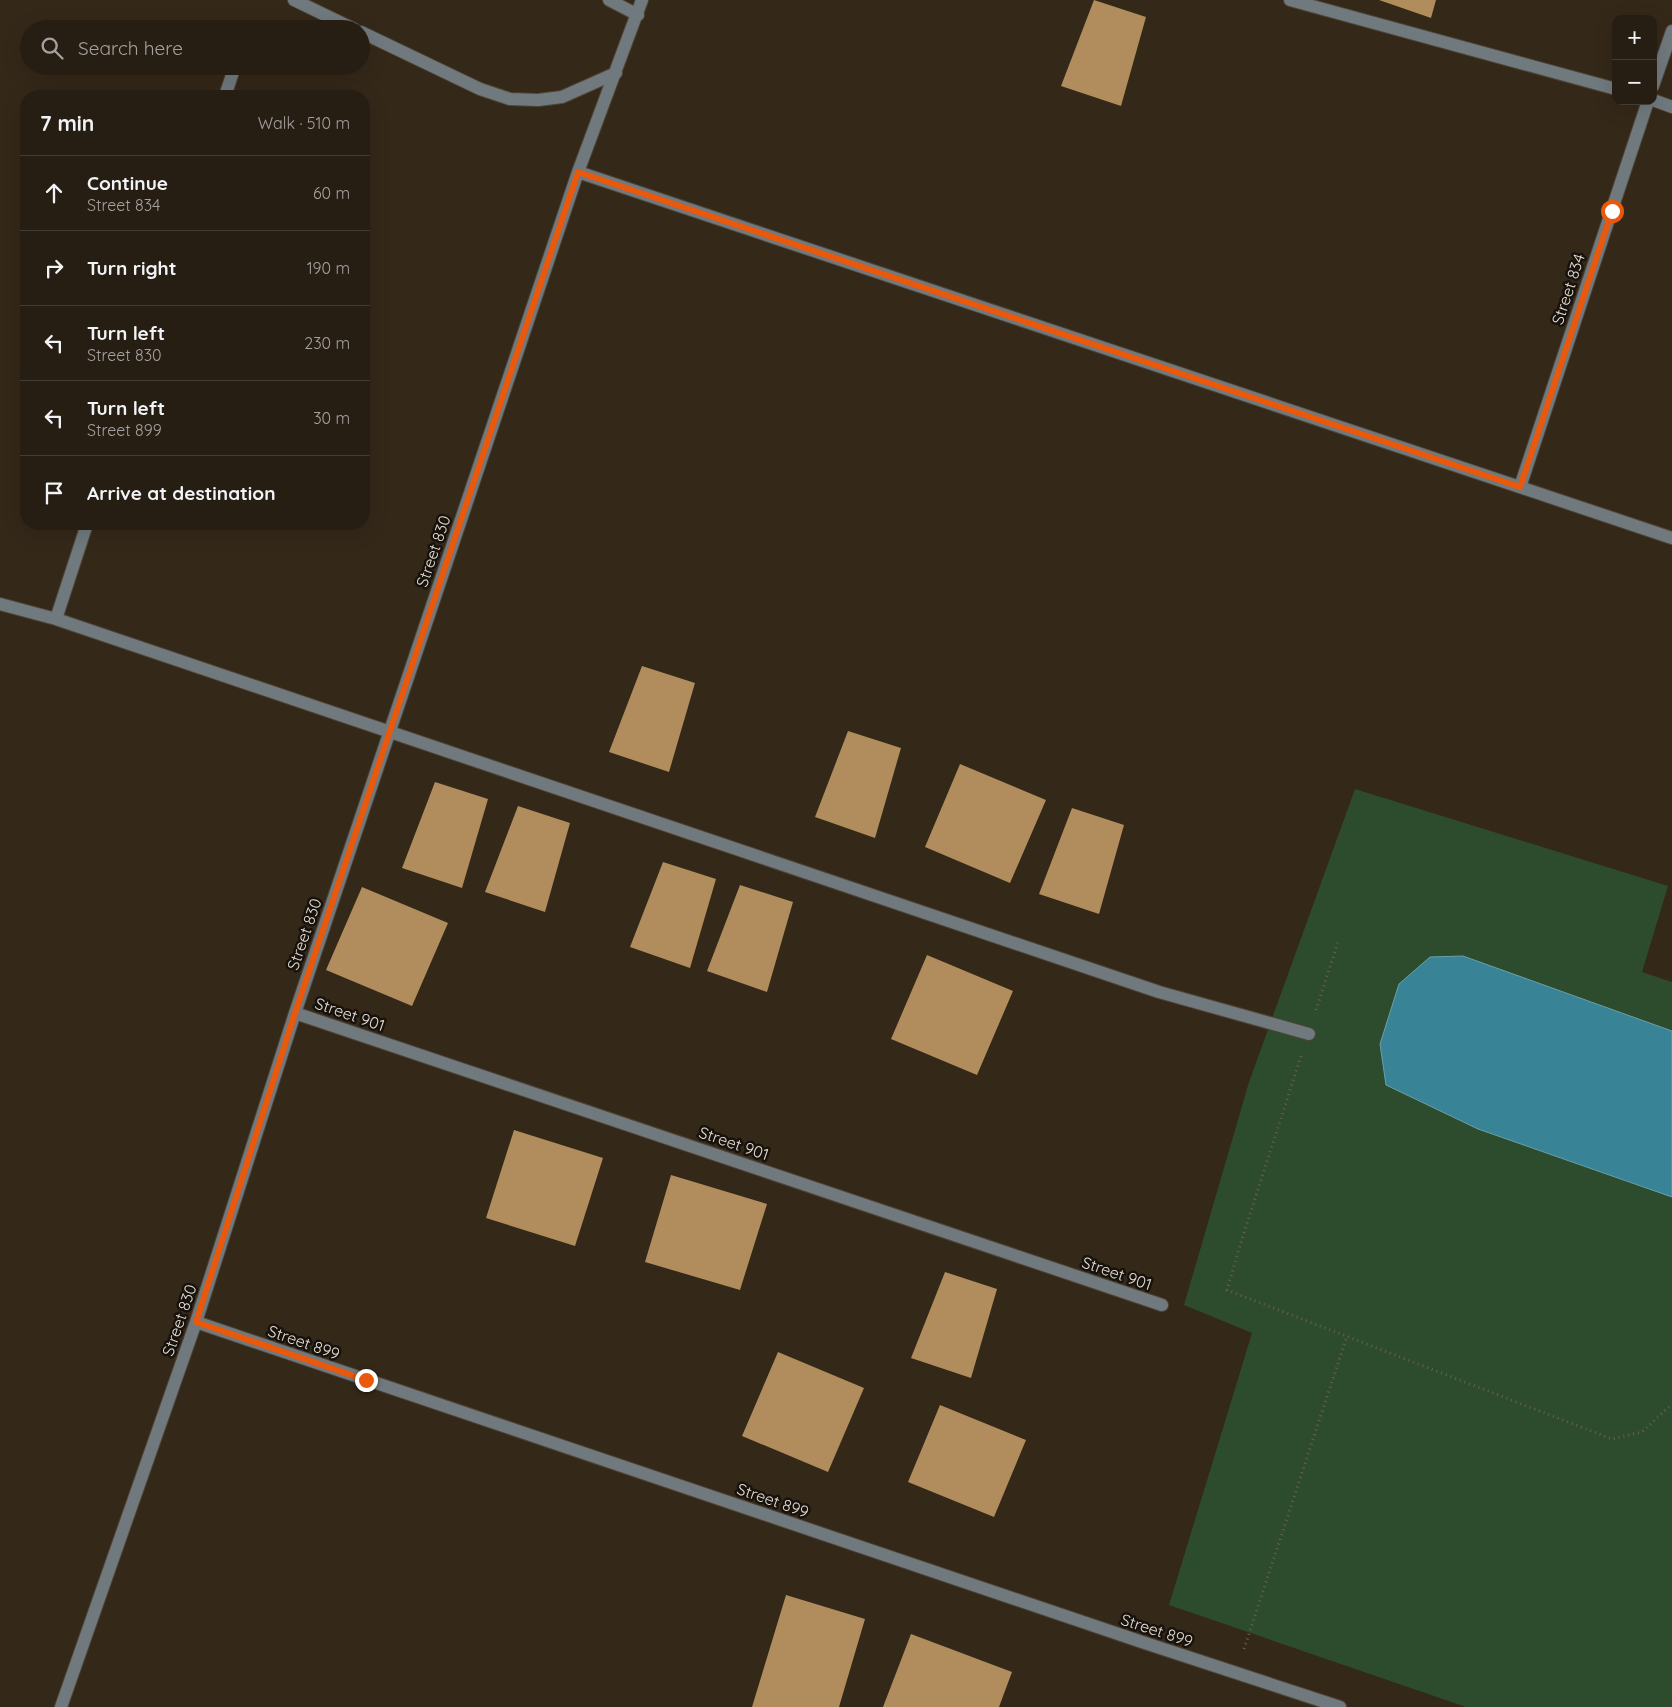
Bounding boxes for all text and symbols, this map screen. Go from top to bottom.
map controls [1612,15,1657,105]
button: + [1612,15,1657,60]
search box [20,20,370,75]
icon: search [38,34,66,62]
text: Search here [78,36,183,60]
button: − [1612,60,1657,105]
text: 7 min [40,110,94,136]
text: Walk · 510 m [258,113,350,133]
text: Continue [87,171,168,195]
icon: ahead [40,179,68,207]
text: 60 m [313,183,350,203]
text: Street 834 [87,195,161,215]
route start [1601,200,1624,223]
street label: Street 834 [1547,251,1589,327]
icon: right [40,254,68,282]
text: Turn right [87,256,176,280]
text: 190 m [307,258,350,278]
text: Turn left [87,321,165,345]
icon: left [40,329,68,357]
text: 230 m [304,333,350,353]
text: Street 830 [87,345,162,365]
text: Turn left [87,396,165,420]
icon: left [40,404,68,432]
text: 30 m [313,408,350,428]
text: Street 899 [87,420,162,440]
icon: arrive [40,479,68,507]
text: Arrive at destination [87,481,276,505]
street label: Street 830 [411,512,455,590]
street label: Street 830 [282,895,326,973]
street label: Street 901 [312,993,388,1035]
street label: Street 901 [696,1122,772,1164]
street label: Street 901 [1079,1252,1155,1294]
street label: Street 830 [157,1281,201,1359]
street label: Street 899 [265,1320,343,1364]
route end [355,1369,378,1392]
street label: Street 899 [734,1478,812,1522]
street label: Street 899 [1118,1609,1196,1651]

